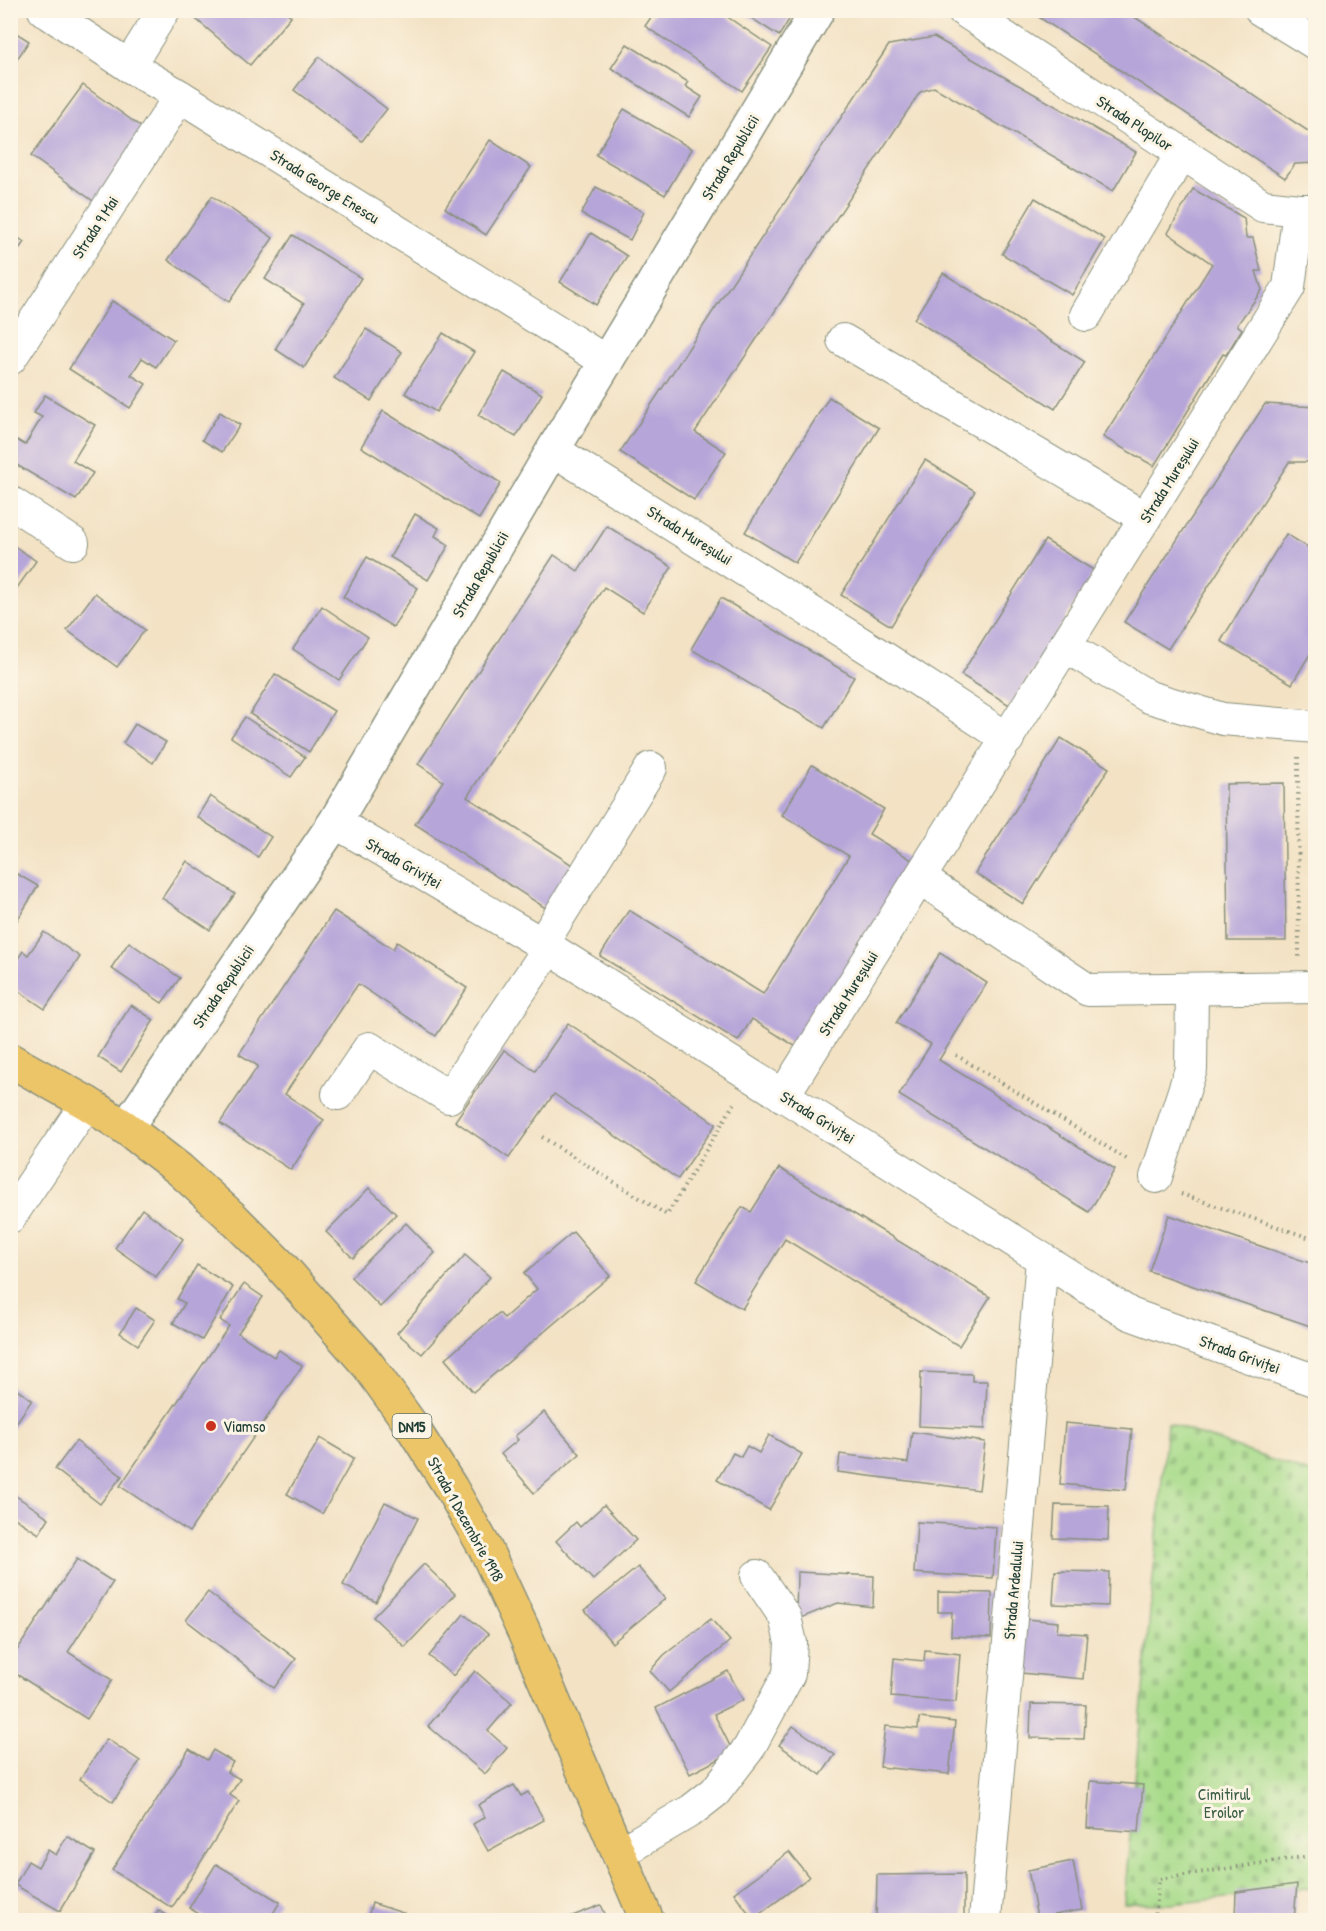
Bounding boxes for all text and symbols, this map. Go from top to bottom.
street label: Strada Plopilor [1092,90,1178,156]
street label: Strada Republicii [696,110,764,204]
street label: Strada George Enescu [266,144,384,229]
street label: Strada 9 Mai [67,191,123,263]
street label: Strada Mureșului [1134,433,1204,527]
street label: Strada Mureșului [643,500,737,570]
street label: Strada Republicii [446,527,514,621]
street label: Strada Griviței [362,832,446,894]
street label: Strada Republicii [187,940,259,1032]
street label: Strada Mureșului [813,946,883,1040]
street label: Strada Griviței [776,1085,860,1149]
street label: Strada Griviței [1197,1329,1283,1379]
road number: DN15 [392,1414,432,1438]
place label: Viamso [223,1415,266,1437]
marker: Viamso [204,1419,218,1433]
street label: Strada 1 Decembrie 1918 [423,1453,509,1585]
street label: Strada Ardealului [998,1540,1028,1640]
park label: Cimitirul Eroilor [1198,1783,1251,1823]

